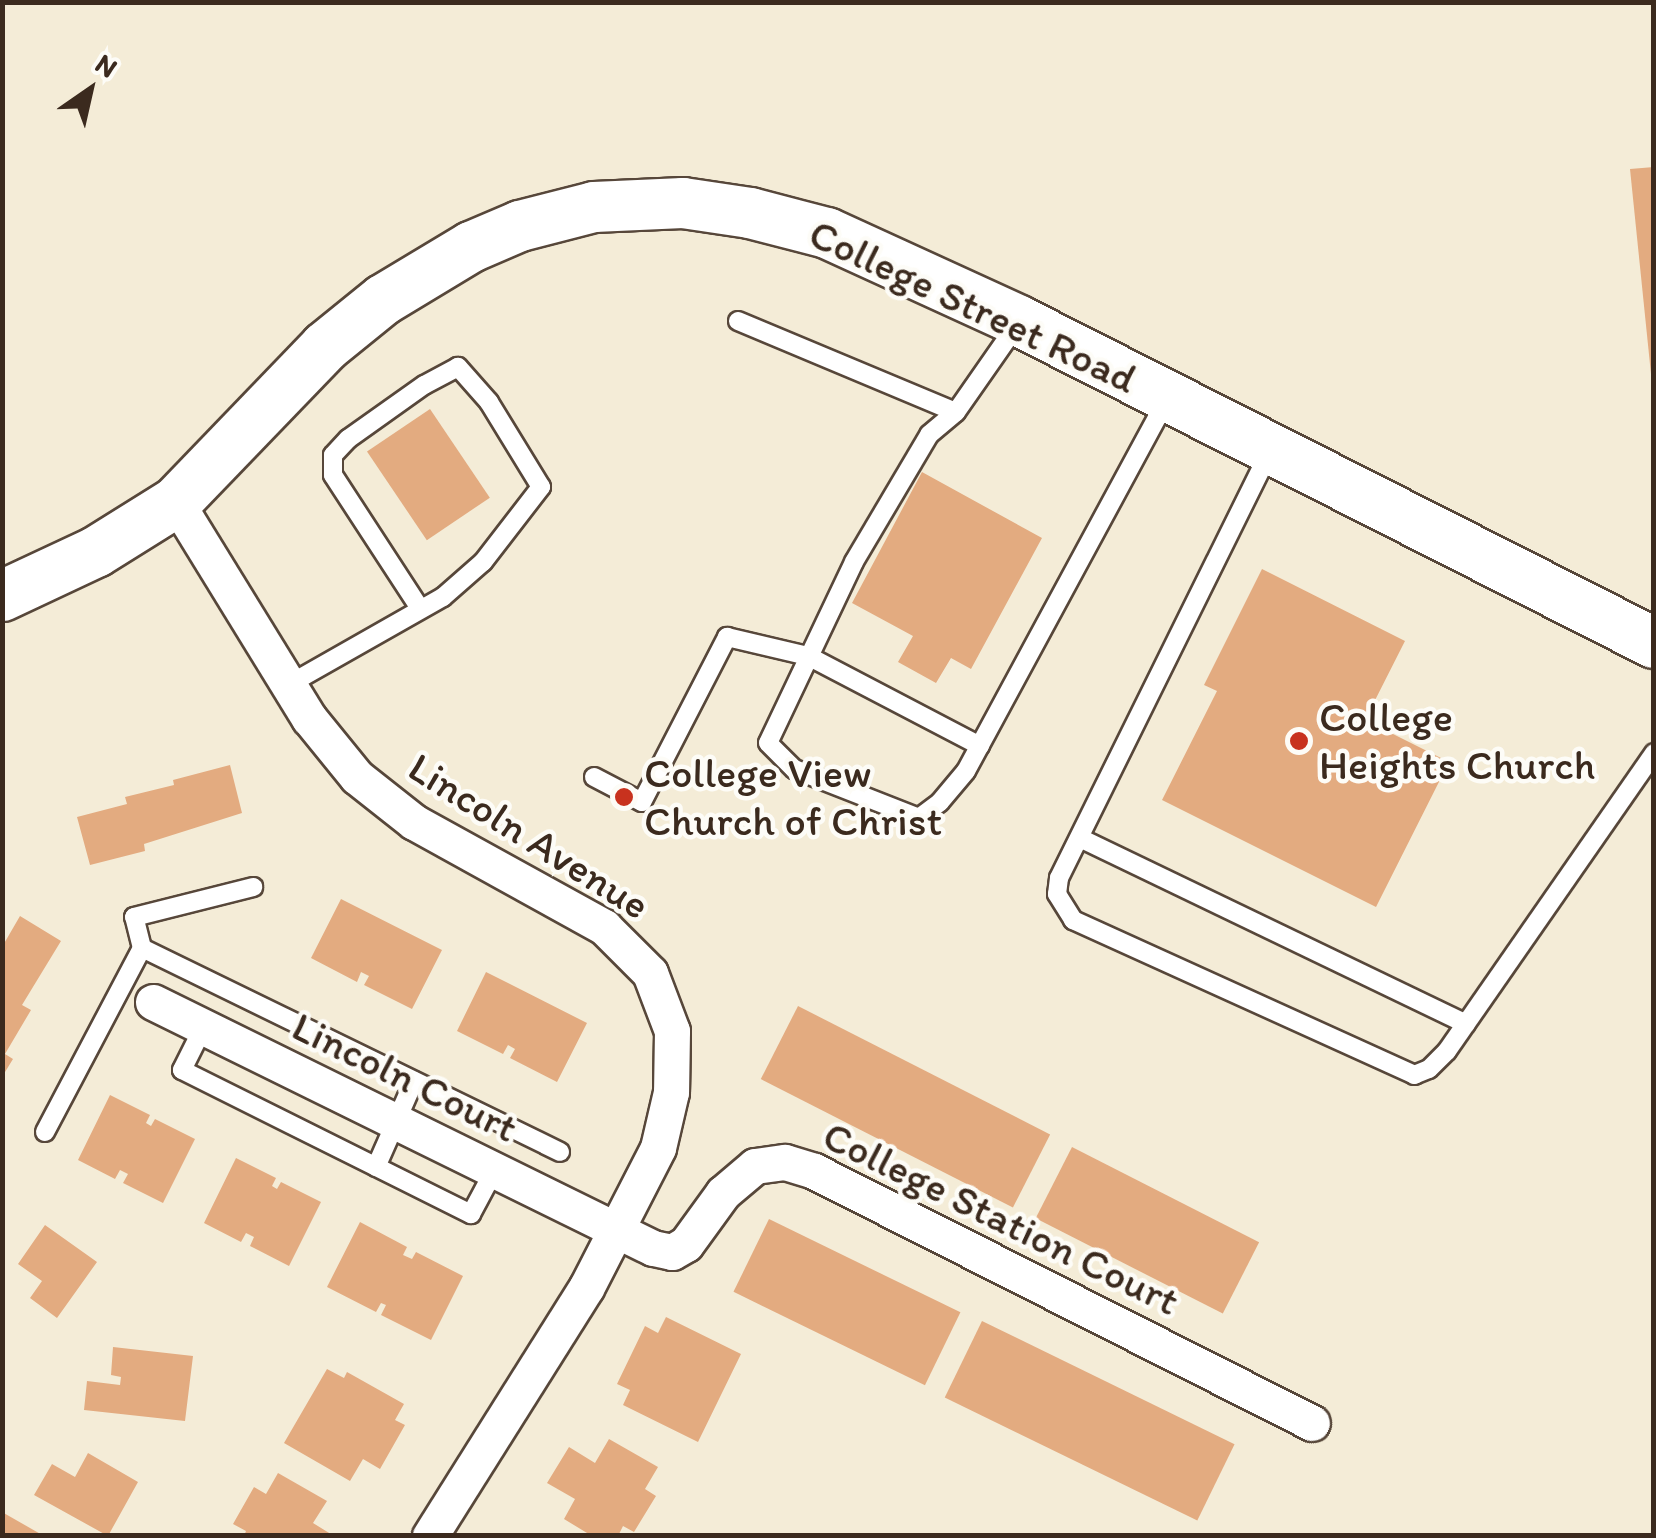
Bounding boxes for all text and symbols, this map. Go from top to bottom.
north arrow [40,40,140,140]
text: N [89,46,124,85]
street label: College Street Road [802,208,1144,404]
place label: College Heights Church [1319,692,1597,790]
marker: College Heights Church [1288,730,1310,752]
street label: Lincoln Avenue [400,742,658,930]
place label: College View Church of Christ [644,748,942,846]
marker: College View Church of Christ [613,786,635,808]
street label: Lincoln Court [284,1001,526,1153]
street label: College Station Court [815,1110,1187,1326]

